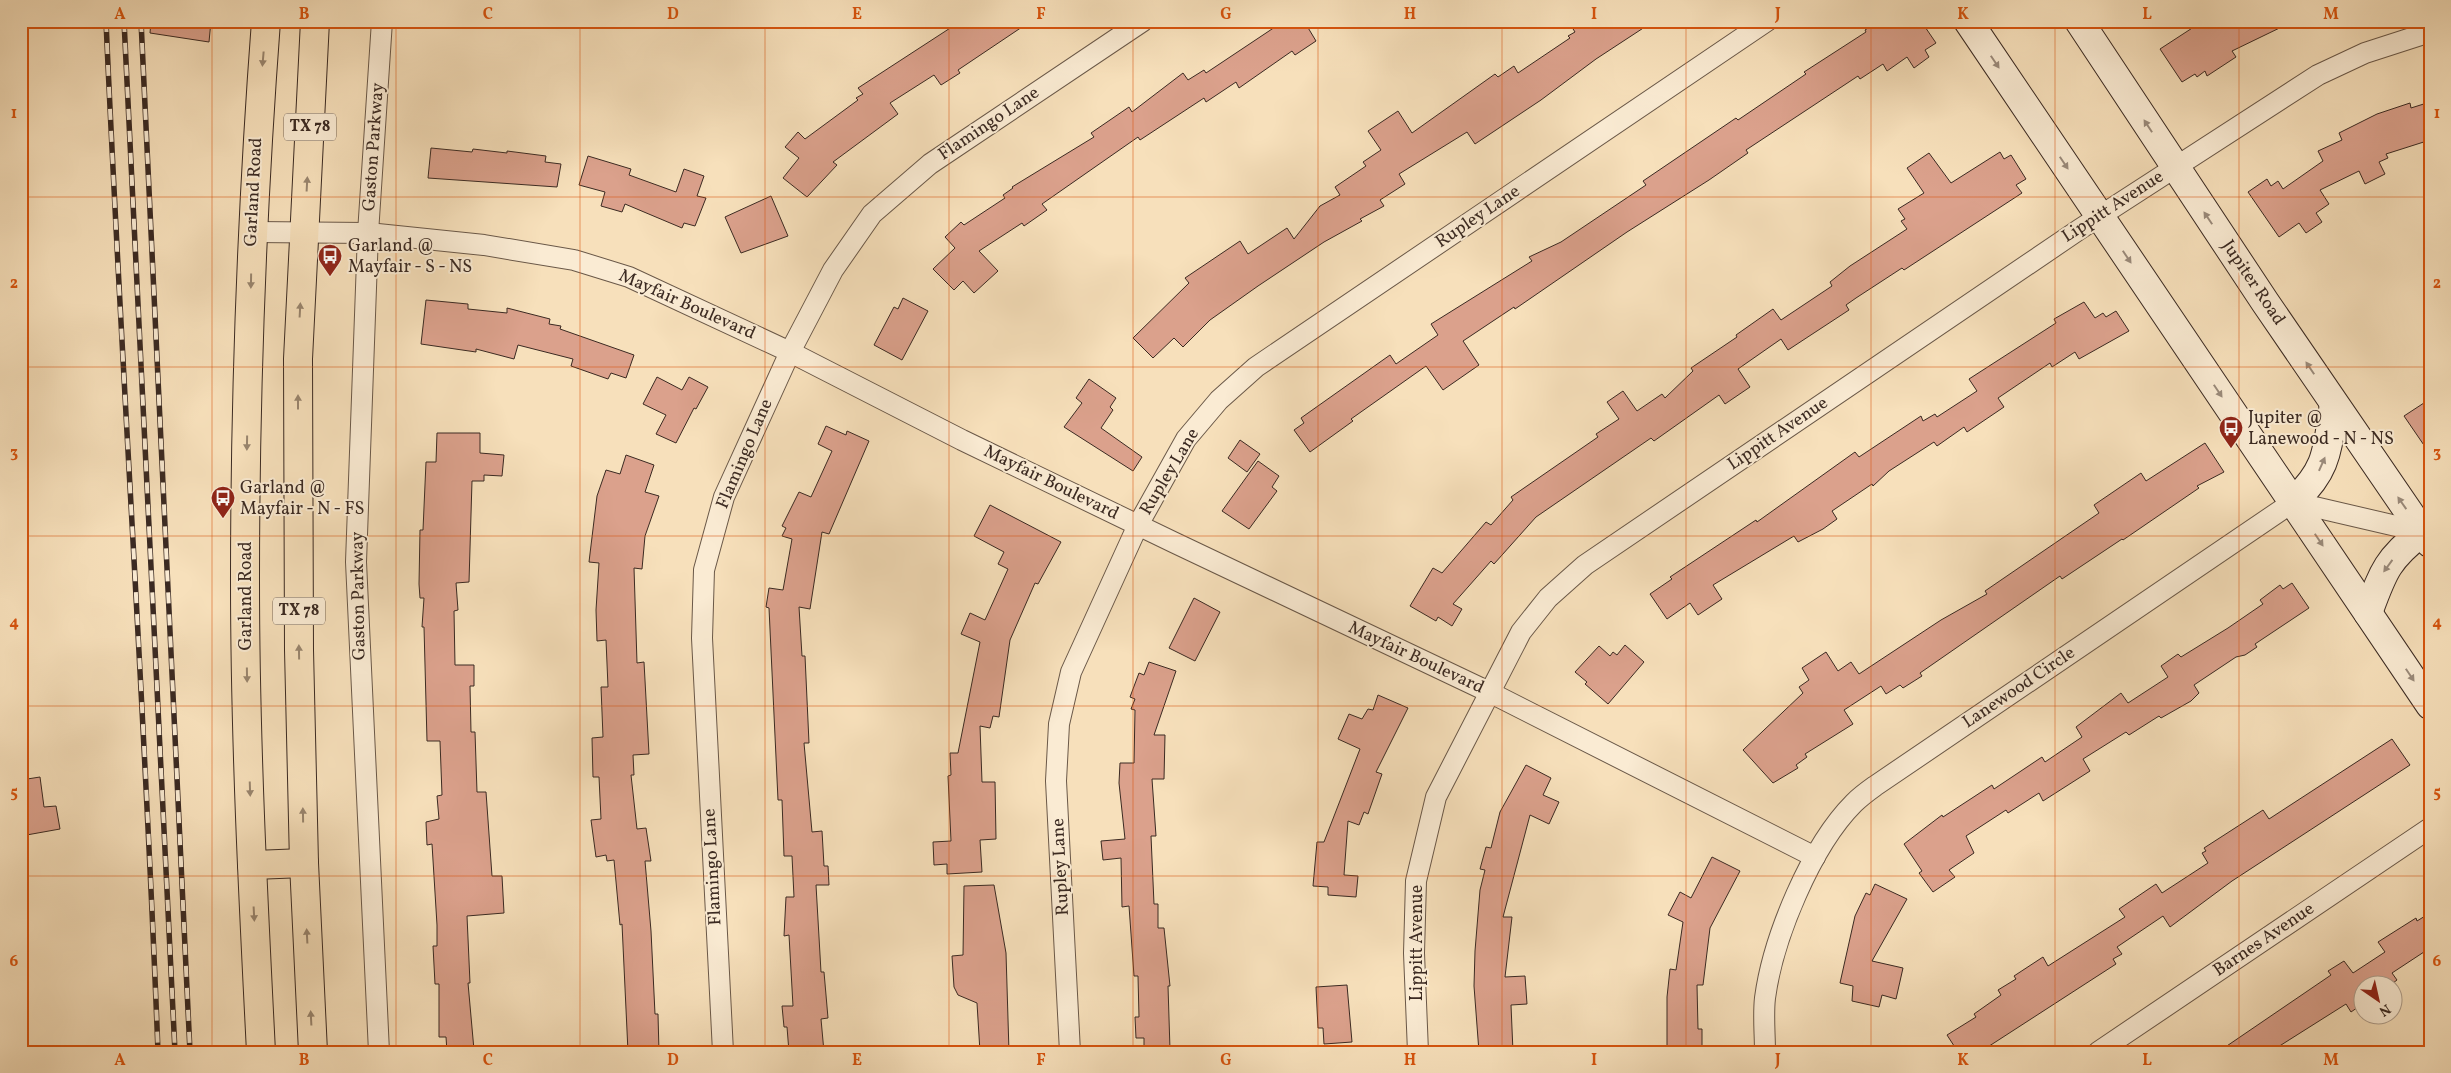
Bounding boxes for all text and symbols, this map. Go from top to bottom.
text: A [114,4,126,26]
text: B [299,4,310,26]
text: C [483,4,493,26]
text: D [667,4,679,26]
text: E [852,4,862,26]
text: F [1036,4,1046,26]
text: G [1220,4,1232,26]
text: H [1404,4,1416,26]
text: I [1591,4,1597,26]
text: J [1774,4,1781,26]
text: K [1957,4,1969,26]
text: L [2142,4,2152,26]
text: M [2323,4,2339,26]
one-way arrow [259,51,267,67]
one-way arrow [1990,55,2000,68]
street label: Flamingo Lane [933,81,1045,167]
street label: Gaston Parkway [357,82,391,212]
text: 1 [11,103,17,125]
text: 1 [2434,103,2440,125]
road number: TX 78 [284,114,336,140]
one-way arrow [2143,120,2153,133]
street label: Garland Road [239,137,269,247]
one-way arrow [2059,156,2069,169]
street label: Lippitt Avenue [2057,165,2169,249]
one-way arrow [303,176,311,192]
street label: Rupley Lane [1431,179,1525,255]
one-way arrow [2204,211,2213,224]
place label: Garland @ Mayfair - S - NS [348,234,472,280]
street label: Jupiter Road [2215,235,2291,331]
bus stop icon: Garland @ Mayfair - S - NS [317,243,343,277]
one-way arrow [2122,250,2132,263]
street label: Mayfair Boulevard [615,264,759,346]
text: 2 [10,273,18,295]
one-way arrow [246,273,254,289]
text: 2 [2433,273,2441,295]
one-way arrow [297,302,305,318]
one-way arrow [2306,362,2315,375]
one-way arrow [2213,384,2223,398]
street label: Lippitt Avenue [1723,391,1833,477]
one-way arrow [294,394,302,410]
street label: Flamingo Lane [711,395,779,513]
place label: Jupiter @ Lanewood - N - NS [2248,406,2394,452]
bus stop icon: Jupiter @ Lanewood - N - NS [2218,415,2244,449]
street label: Rupley Lane [1134,424,1206,520]
one-way arrow [243,435,251,451]
street label: Mayfair Boulevard [979,439,1123,527]
text: 3 [10,442,18,464]
text: 3 [2433,442,2441,464]
one-way arrow [2319,457,2327,471]
place label: Garland @ Mayfair - N - FS [240,476,364,522]
bus stop icon: Garland @ Mayfair - N - FS [210,485,236,519]
one-way arrow [2397,496,2407,509]
street label: Gaston Parkway [345,531,373,661]
one-way arrow [2314,533,2324,547]
street label: Garland Road [234,541,259,651]
one-way arrow [2383,559,2393,572]
road number: TX 78 [273,598,325,624]
text: 4 [9,612,19,634]
text: 4 [2432,612,2442,634]
street label: Mayfair Boulevard [1344,616,1488,700]
street label: Lanewood Circle [1958,641,2080,735]
one-way arrow [295,644,303,660]
one-way arrow [243,668,251,684]
one-way arrow [2405,668,2415,682]
one-way arrow [246,781,254,797]
text: 5 [10,782,18,804]
text: 5 [2433,782,2441,804]
one-way arrow [299,806,307,822]
street label: Flamingo Lane [697,808,729,926]
street label: Rupley Lane [1046,818,1076,916]
street label: Lippitt Avenue [1405,885,1430,1001]
street label: Barnes Avenue [2208,897,2320,983]
one-way arrow [251,906,259,922]
one-way arrow [303,928,311,944]
text: 6 [10,951,19,973]
text: 6 [2433,951,2442,973]
north arrow [2354,976,2404,1026]
text: N [2375,999,2394,1020]
one-way arrow [307,1010,315,1026]
text: A [114,1050,126,1072]
text: B [299,1050,310,1072]
text: C [483,1050,493,1072]
text: D [667,1050,679,1072]
text: E [852,1050,862,1072]
text: F [1036,1050,1046,1072]
text: G [1220,1050,1232,1072]
text: H [1404,1050,1416,1072]
text: I [1591,1050,1597,1072]
text: J [1774,1050,1781,1072]
text: K [1957,1050,1969,1072]
text: L [2142,1050,2152,1072]
text: M [2323,1050,2339,1072]

